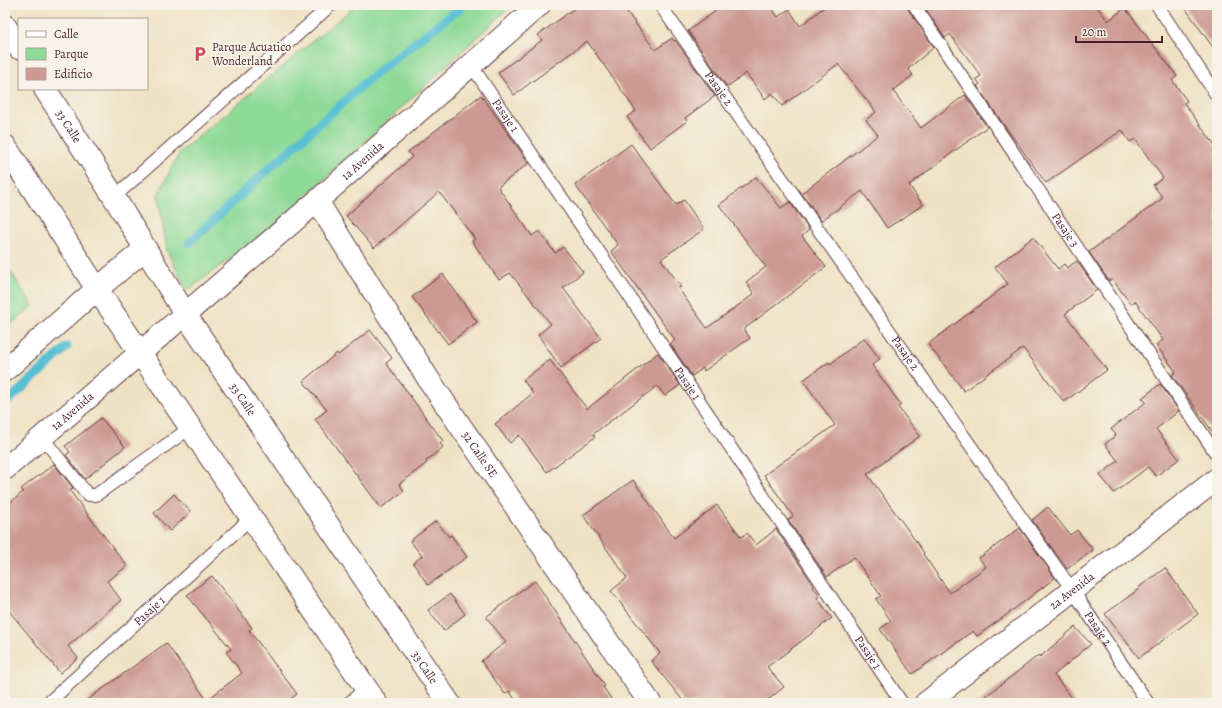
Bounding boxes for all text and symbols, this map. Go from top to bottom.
legend [18,18,148,90]
scale bar [1076,18,1162,44]
text: 20 m [1082,24,1106,40]
text: Calle [54,26,78,42]
place label: Parque Acuatico Wonderland [211,39,291,69]
parking icon: Parque Acuatico Wonderland [191,45,209,63]
text: Parque [54,46,89,62]
text: Edificio [54,66,92,82]
street label: Pasaje 2 [701,68,737,109]
street label: Pasaje 1 [488,95,523,135]
street label: 33 Calle [52,106,85,146]
street label: 1a Avenida [338,138,387,184]
street label: Pasaje 3 [1048,209,1083,250]
street label: Pasaje 2 [888,333,923,374]
street label: Pasaje 1 [671,363,705,403]
street label: 33 Calle [226,380,260,419]
street label: 1a Avenida [48,388,98,434]
street label: 32 Calle SE [458,428,501,481]
street label: 2a Avenida [1046,568,1098,613]
street label: Pasaje 1 [130,592,168,629]
street label: Pasaje 2 [1081,608,1116,649]
street label: Pasaje 1 [851,632,885,672]
street label: 33 Calle [408,648,442,687]

